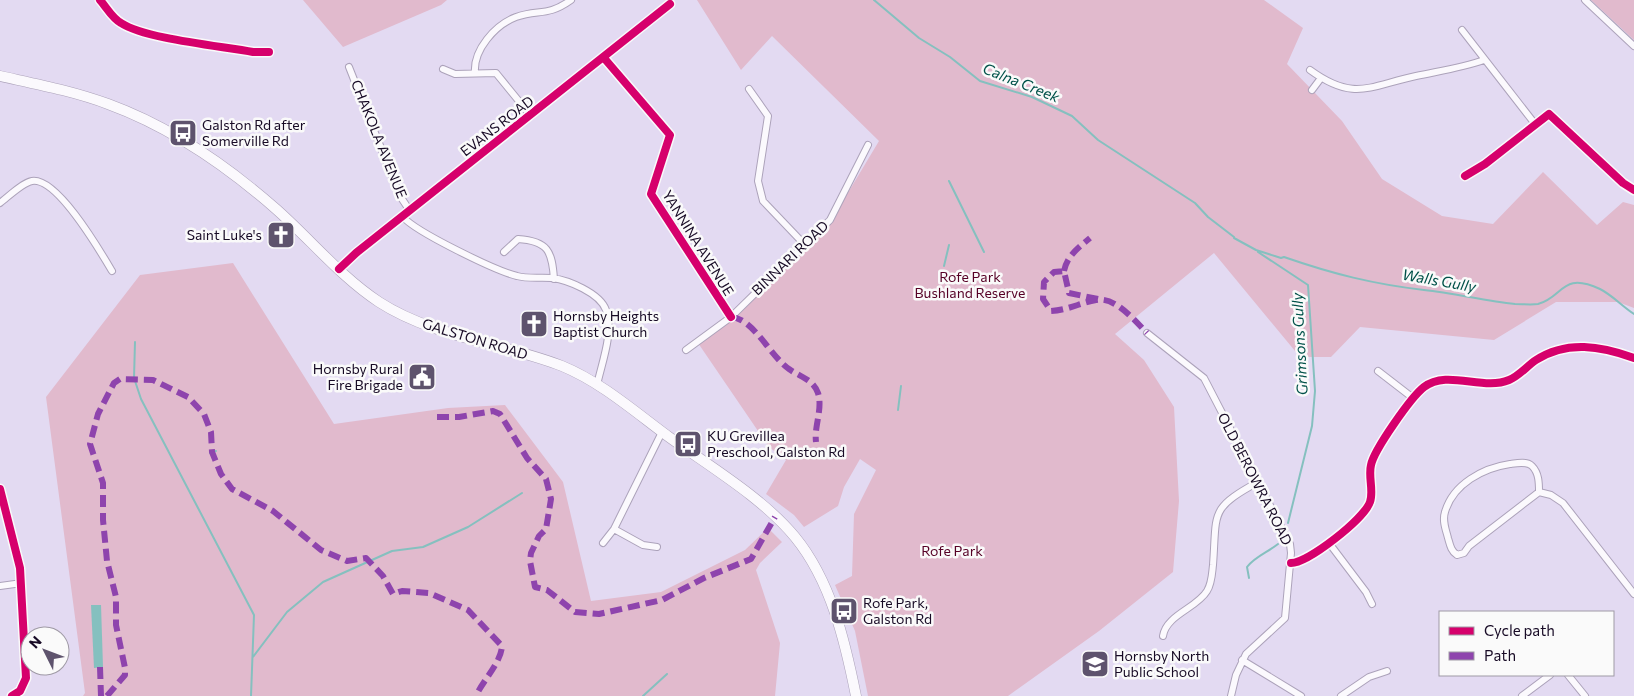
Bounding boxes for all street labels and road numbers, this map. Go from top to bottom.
street label: CHAKOLA AVENUE [348,77,411,200]
street label: EVANS ROAD [457,92,537,159]
street label: YANNINA AVENUE [659,187,738,299]
street label: BINNARI ROAD [748,217,831,298]
street label: GALSTON ROAD [420,314,530,363]
street label: OLD BEROWRA ROAD [1215,410,1296,548]

